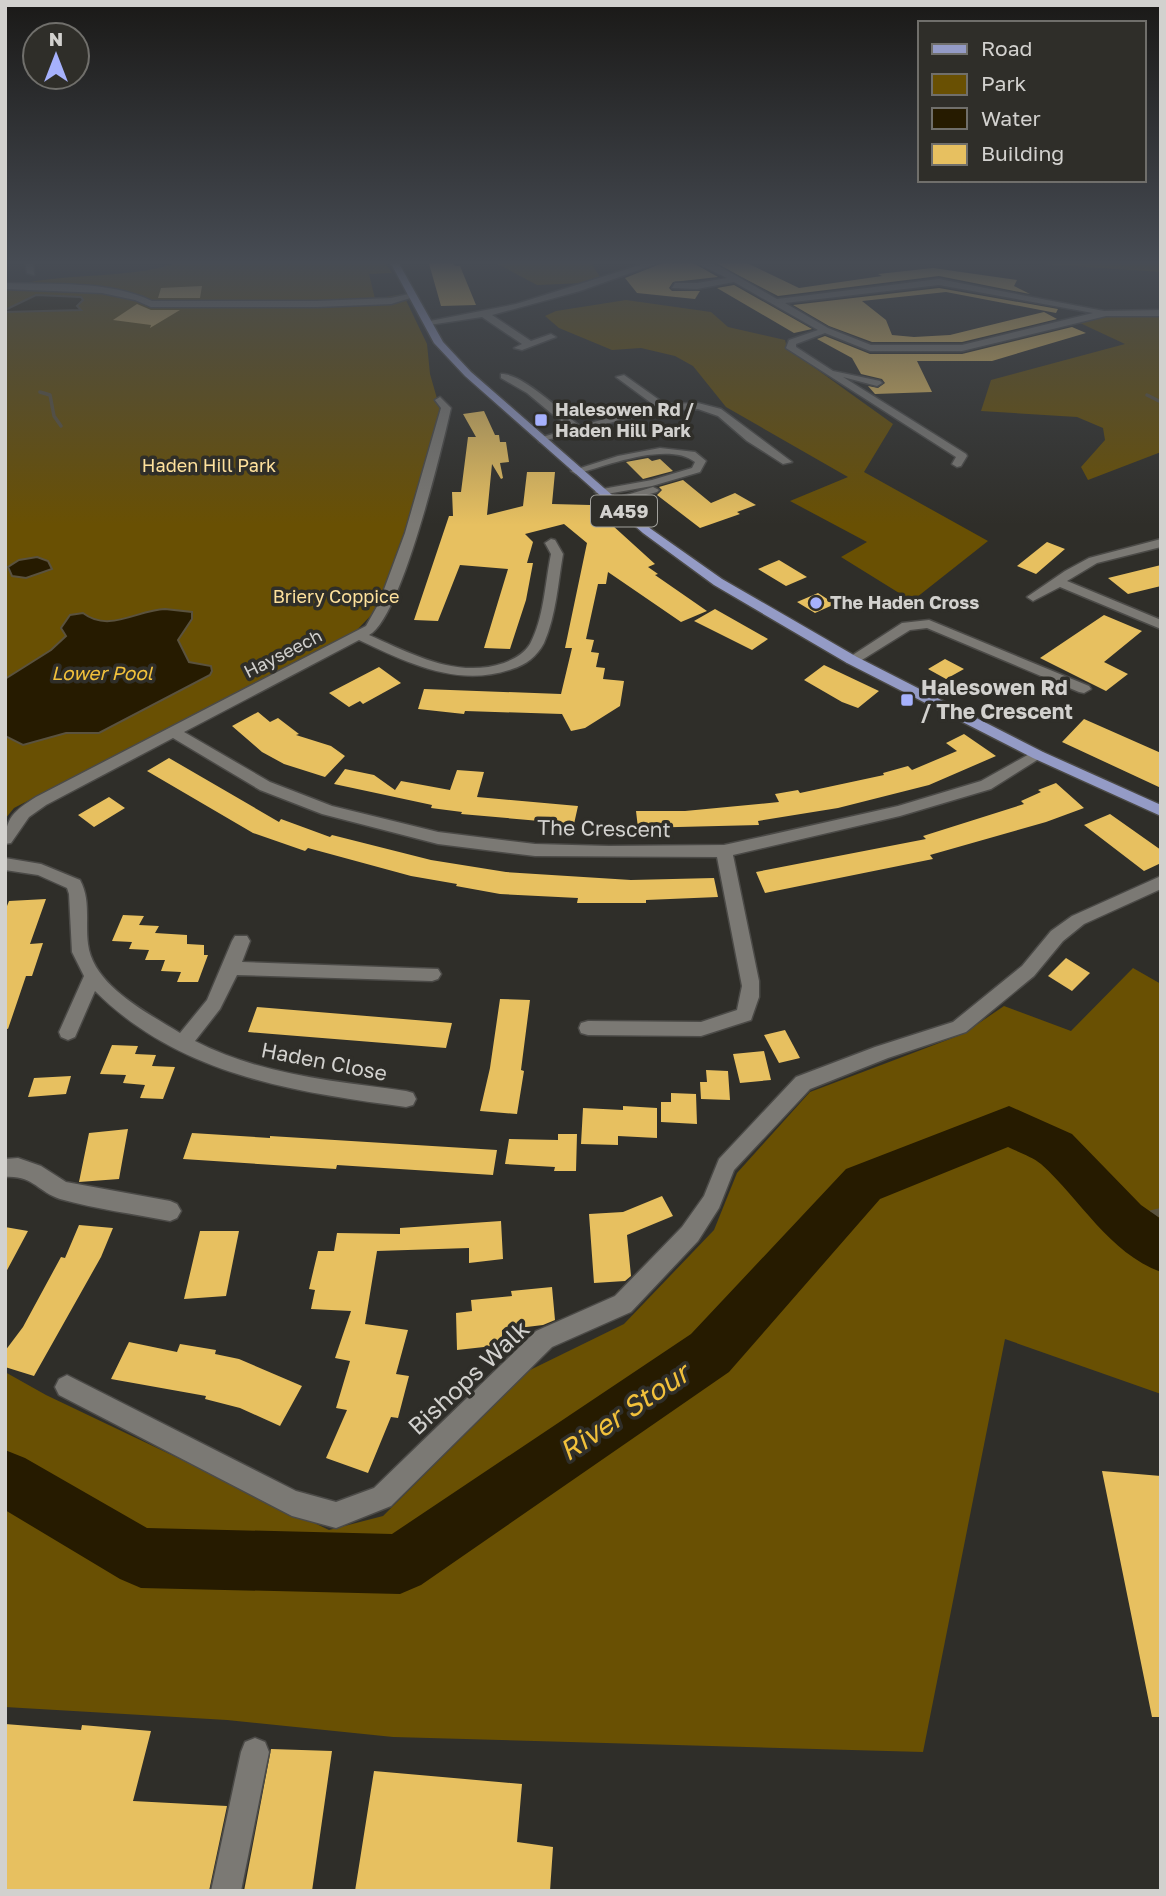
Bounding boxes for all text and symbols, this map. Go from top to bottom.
north arrow [21,21,91,91]
legend [918,21,1145,182]
text: N [49,27,63,50]
text: Road [981,35,1032,61]
text: Park [981,70,1027,96]
text: Water [981,105,1041,131]
text: Building [981,140,1064,166]
place label: Halesowen Rd / Haden Hill Park [555,398,694,441]
marker: Halesowen Rd / Haden Hill Park [533,412,549,428]
park label: Haden Hill Park [142,454,276,476]
road number: A459 [591,496,657,526]
park label: Briery Coppice [273,585,399,607]
place label: The Haden Cross [830,591,979,613]
marker: The Haden Cross [808,595,824,611]
street label: Hayseech [240,624,325,682]
water label: Lower Pool [51,661,154,684]
place label: Halesowen Rd / The Crescent [921,674,1073,724]
marker: Halesowen Rd / The Crescent [899,692,915,708]
street label: The Crescent [537,814,671,842]
street label: Haden Close [259,1036,389,1086]
street label: Bishops Walk [401,1314,534,1440]
water label: River Stour [553,1354,698,1467]

